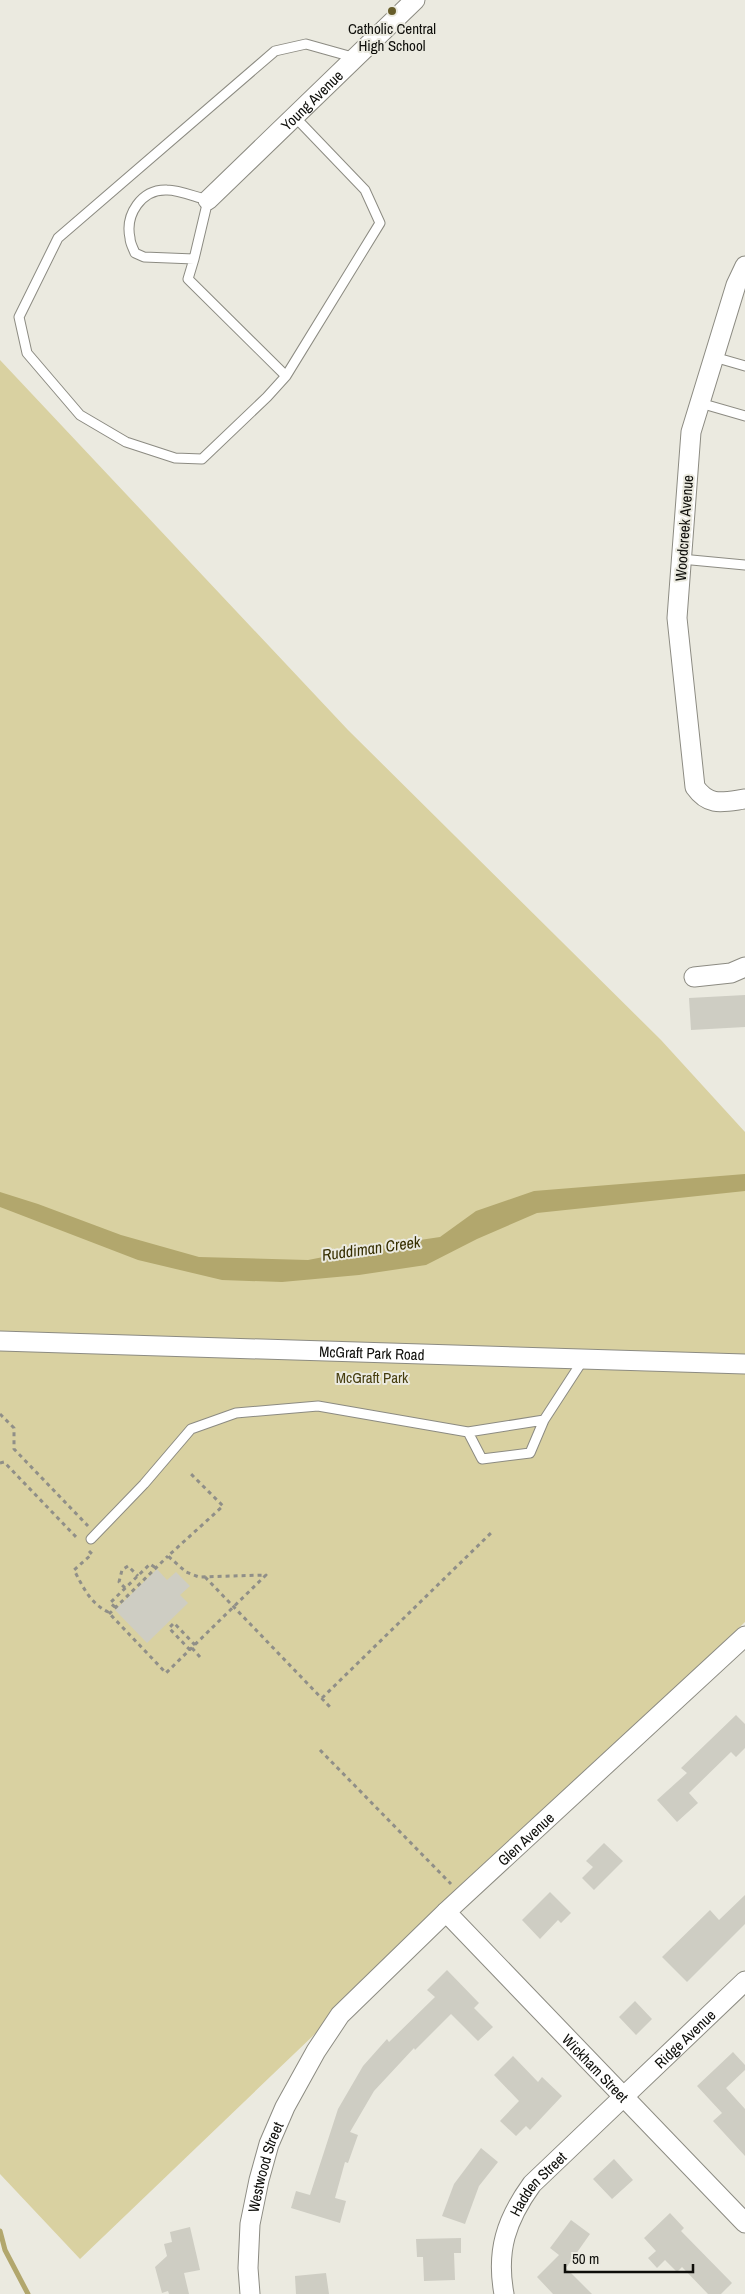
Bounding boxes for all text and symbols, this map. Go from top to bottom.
marker: Catholic Central High School [386,5,398,17]
place label: Catholic Central High School [348,18,436,56]
street label: Young Avenue [276,65,347,135]
street label: Woodcreek Avenue [670,474,698,582]
water label: Ruddiman Creek [320,1230,422,1266]
street label: McGraft Park Road [319,1340,425,1365]
park label: McGraft Park [336,1367,409,1388]
street label: Glen Avenue [493,1807,559,1870]
street label: Ridge Avenue [649,2004,720,2073]
street label: Wickham Street [558,2029,634,2107]
street label: Westwood Street [242,2118,288,2214]
street label: Hadden Street [504,2146,571,2219]
scale bar [565,2242,692,2274]
text: 50 m [572,2248,599,2269]

